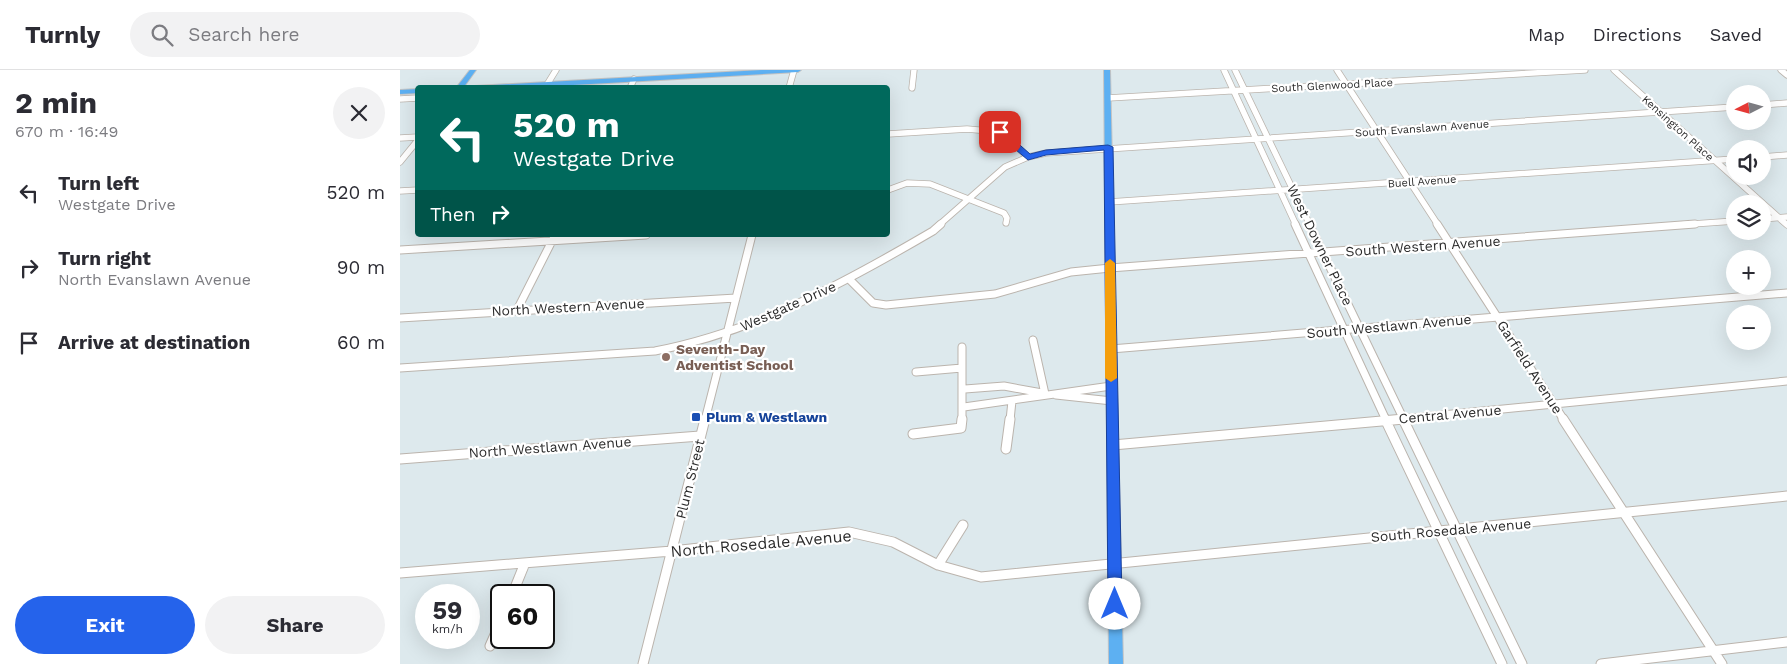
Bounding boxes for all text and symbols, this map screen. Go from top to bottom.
search box [130,12,480,57]
text: Turnly [25,21,100,49]
icon: search [148,21,176,49]
text: Search here [188,23,300,46]
text: Map [1528,24,1565,45]
text: Directions [1593,24,1682,45]
text: Saved [1710,24,1762,45]
street label: South Glenwood Place [1271,76,1393,95]
text: 2 min [15,85,97,120]
north arrow [1726,85,1771,130]
map controls [1726,85,1771,350]
button: close [333,87,385,139]
street label: Kensington Place [1639,93,1716,164]
text: 520 m [513,104,620,146]
icon: left [430,105,495,170]
pin [979,111,1021,153]
street label: South Evanslawn Avenue [1355,117,1490,140]
icon: arrive [986,118,1014,146]
text: 670 m · 16:49 [15,122,118,141]
button: sound [1726,140,1771,185]
text: Westgate Drive [513,146,675,171]
text: Turn left [58,172,139,195]
street label: Buell Avenue [1387,173,1457,190]
icon: left [15,179,43,207]
text: 520 m [326,181,385,204]
street label: West Downer Place [1284,182,1356,308]
text: Westgate Drive [58,195,176,214]
button: layers [1726,195,1771,240]
icon: right [486,200,514,228]
text: Then [430,203,476,226]
street label: South Western Avenue [1345,233,1501,259]
text: Turn right [58,247,151,270]
button: + [1726,250,1771,295]
icon: right [15,254,43,282]
text: 90 m [337,256,385,279]
text: North Evanslawn Avenue [58,270,251,289]
street label: Westgate Drive [738,278,838,334]
street label: North Western Avenue [491,295,645,319]
button: − [1726,305,1771,350]
street label: South Westlawn Avenue [1306,311,1472,341]
street label: Garfield Avenue [1494,317,1566,417]
icon: arrive [15,329,43,357]
text: Arrive at destination [58,331,250,354]
text: 60 m [337,331,385,354]
place label: Seventh-Day Adventist School [676,341,794,373]
marker: Seventh-Day Adventist School [660,351,672,363]
street label: Central Avenue [1398,402,1502,426]
place label: Plum & Westlawn [706,409,827,425]
marker: Plum & Westlawn [690,411,702,423]
street label: North Westlawn Avenue [468,433,632,461]
street label: Plum Street [672,437,708,521]
street label: South Rosedale Avenue [1370,515,1532,545]
street label: North Rosedale Avenue [670,526,852,561]
position arrow [1088,577,1140,629]
speed limit sign: 60 [490,584,555,649]
button: Exit [15,596,195,654]
button: Share [205,596,385,654]
text: 59 [433,596,462,625]
text: km/h [432,622,463,636]

